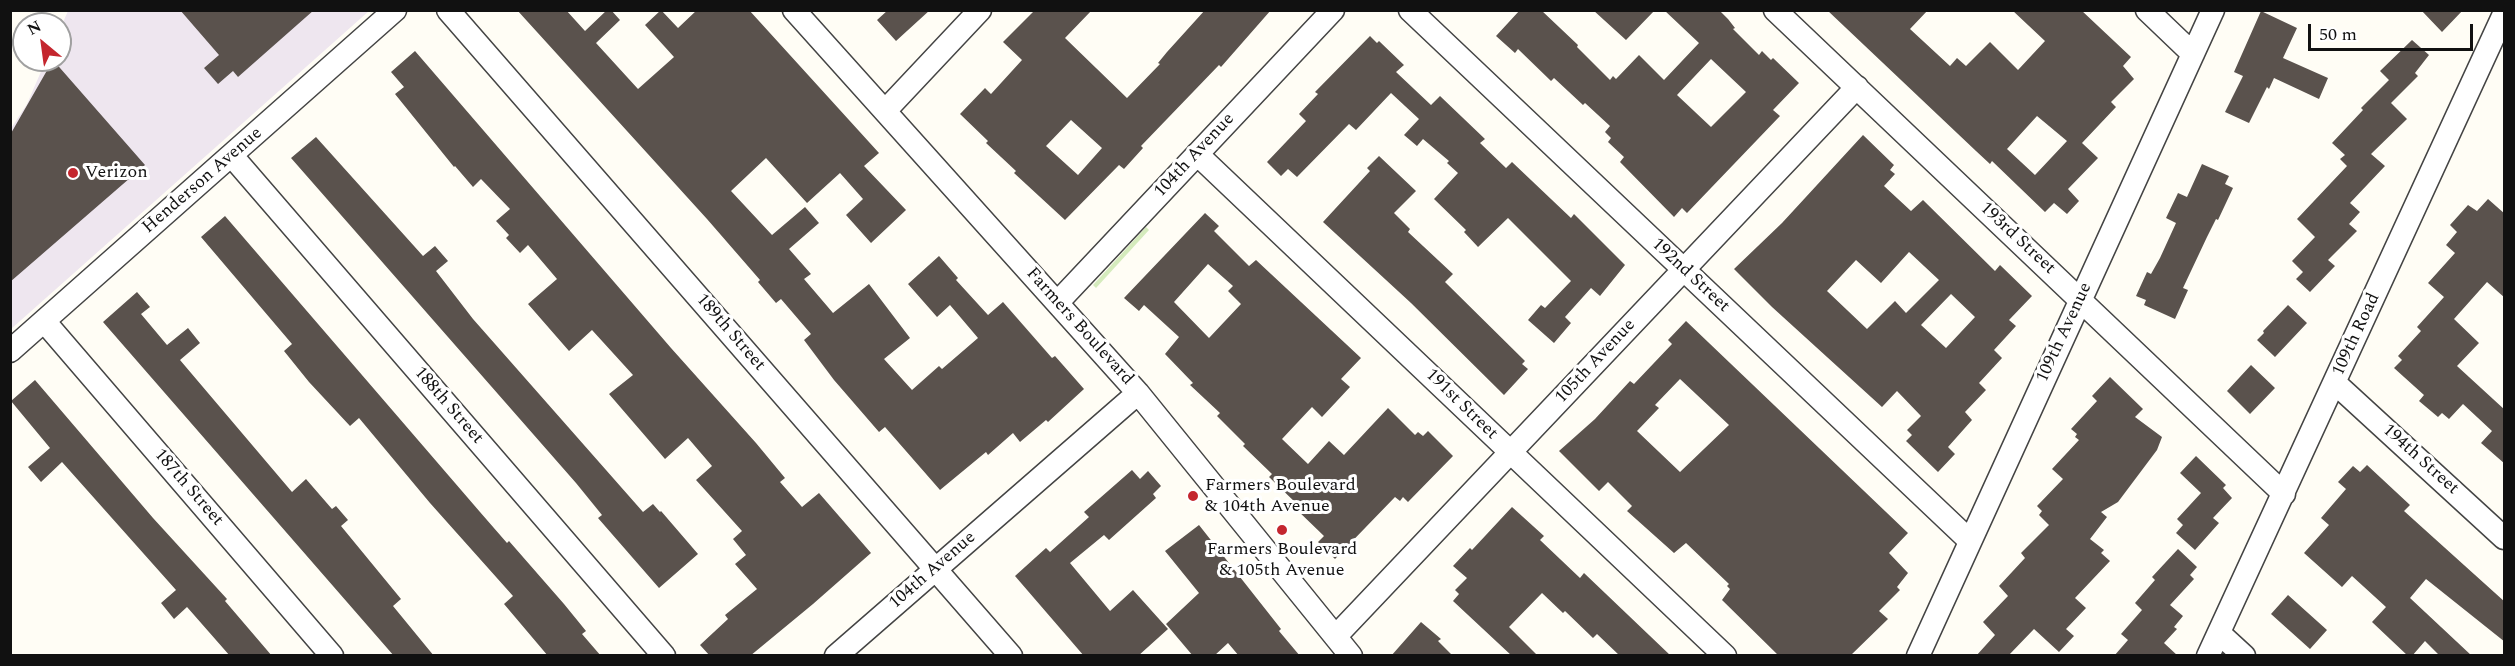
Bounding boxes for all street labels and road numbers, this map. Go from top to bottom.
street label: 104th Avenue [1150,109,1240,203]
street label: Henderson Avenue [139,123,267,239]
street label: 193rd Street [1975,198,2059,280]
street label: 192nd Street [1646,234,1734,318]
street label: Farmers Boulevard [1021,264,1137,390]
street label: 109th Avenue [2032,280,2098,386]
street label: 189th Street [690,290,770,376]
street label: 109th Road [2328,290,2386,380]
street label: 105th Avenue [1551,315,1641,409]
street label: 188th Street [408,363,488,449]
street label: 191st Street [1420,365,1502,445]
street label: 194th Street [2377,420,2463,500]
street label: 187th Street [148,445,228,531]
street label: 104th Avenue [885,527,981,615]

